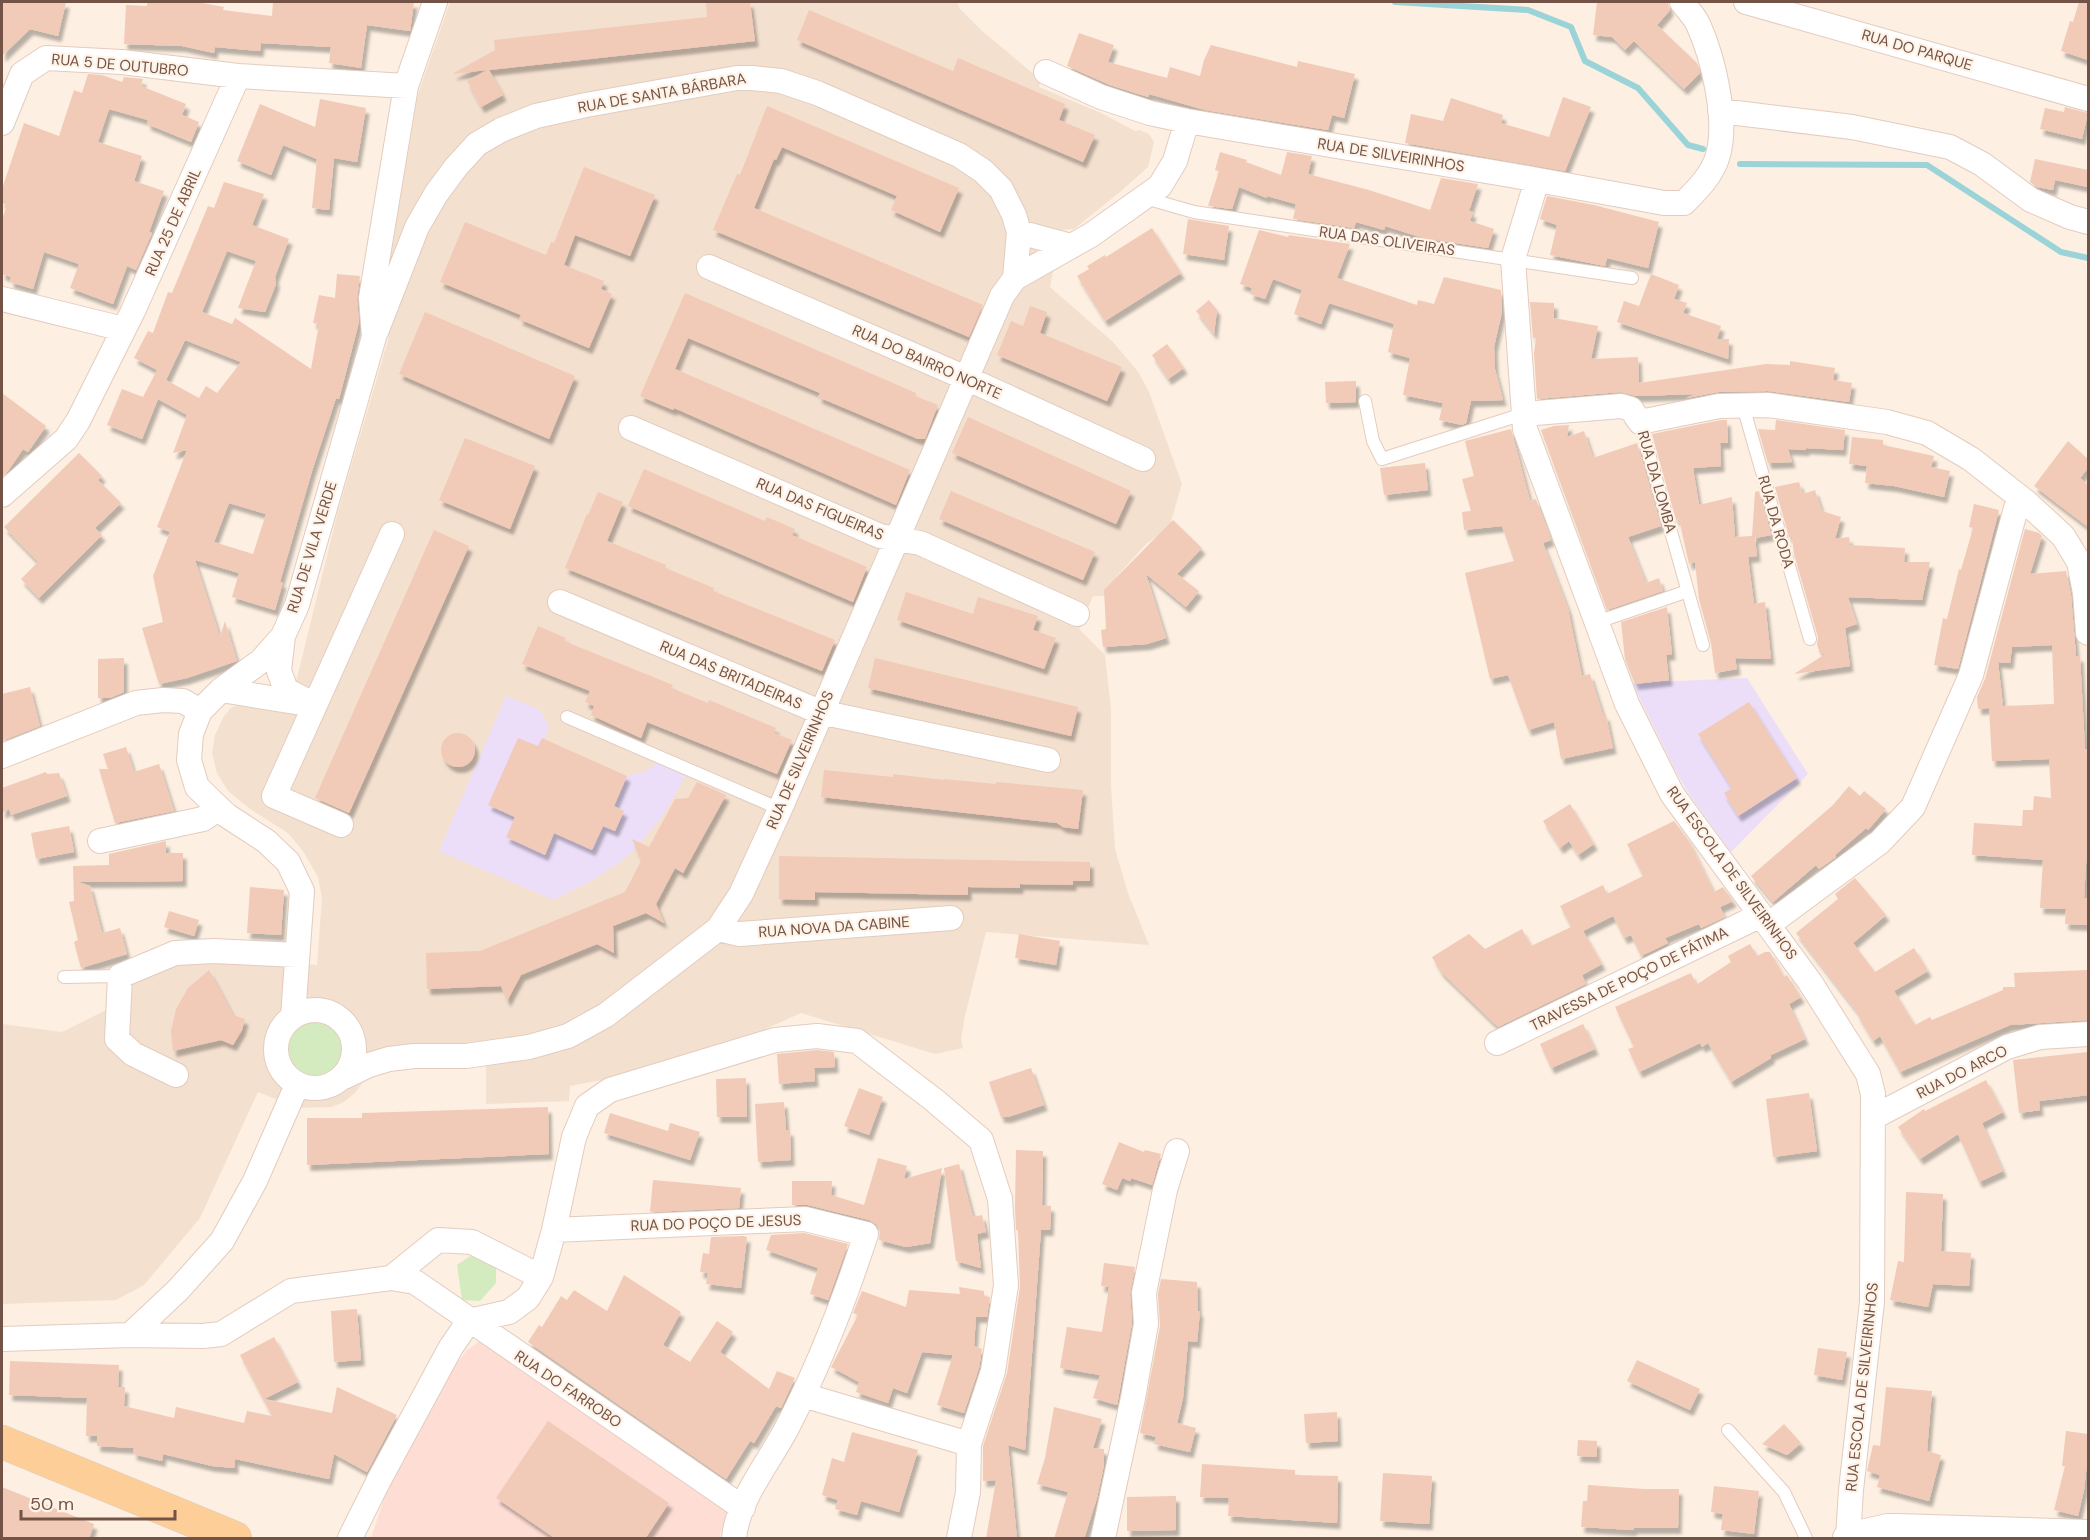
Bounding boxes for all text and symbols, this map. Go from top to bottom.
street label: RUA DO PARQUE [1859,25,1975,75]
street label: RUA 5 DE OUTUBRO [51,49,189,81]
street label: RUA DE SANTA BÁRBARA [576,68,748,118]
street label: RUA DE SILVEIRINHOS [1316,133,1466,177]
street label: RUA 25 DE ABRIL [140,165,206,279]
street label: RUA DAS OLIVEIRAS [1318,222,1457,260]
street label: RUA DO BAIRRO NORTE [849,320,1005,404]
street label: RUA DA LOMBA [1633,428,1681,536]
street label: RUA DAS FIGUEIRAS [753,473,887,545]
street label: RUA DA RODA [1753,473,1799,571]
street label: RUA DE VILA VERDE [282,479,342,615]
street label: RUA DAS BRITADEIRAS [657,636,806,714]
street label: RUA DE SILVEIRINHOS [762,687,838,832]
street label: RUA ESCOLA DE SILVEIRINHOS [1662,782,1802,964]
street label: RUA NOVA DA CABINE [758,912,910,942]
street label: TRAVESSA DE POÇO DE FÁTIMA [1527,922,1731,1036]
street label: RUA DO ARCO [1913,1041,2011,1103]
street label: RUA DO POÇO DE JESUS [630,1210,802,1236]
street label: RUA ESCOLA DE SILVEIRINHOS [1841,1281,1883,1493]
street label: RUA DO FARROBO [511,1346,625,1432]
scale bar [21,1483,176,1521]
text: 50 m [30,1492,74,1516]

